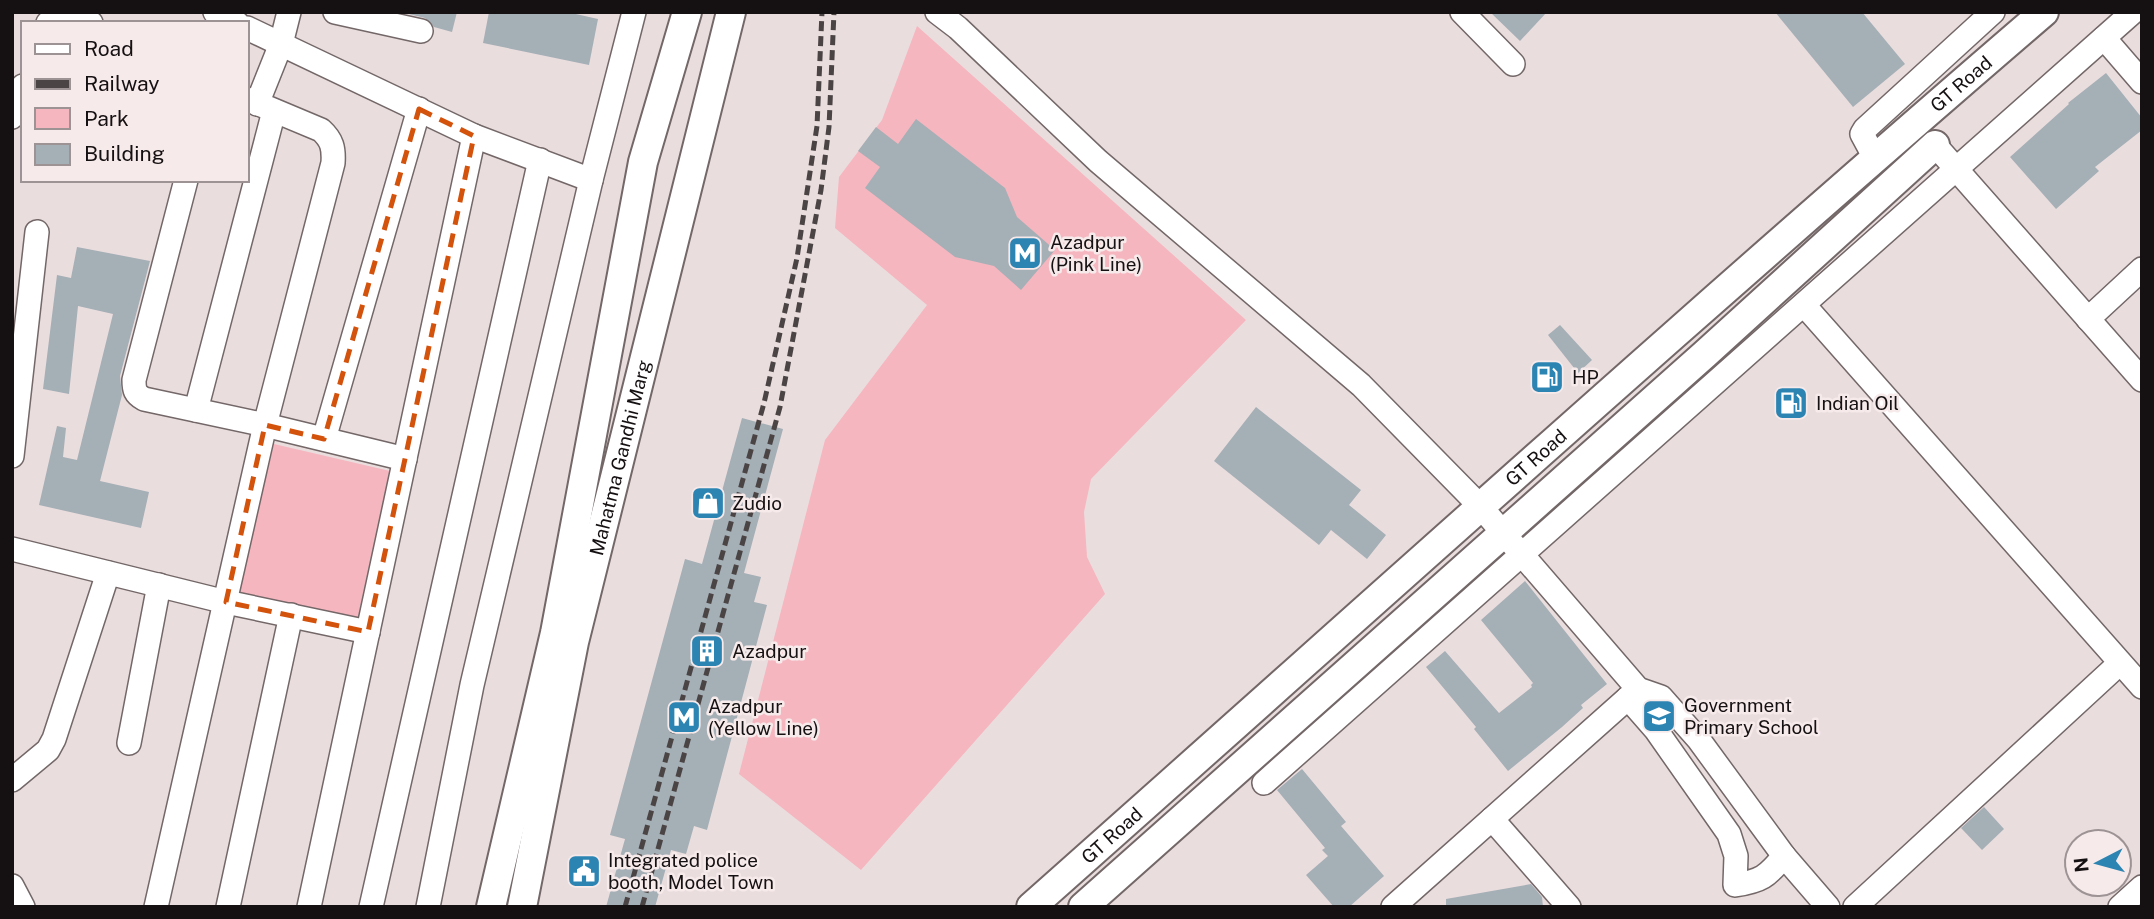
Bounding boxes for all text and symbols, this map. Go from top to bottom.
legend [21,21,248,182]
text: Road [84,36,134,61]
street label: GT Road [1926,51,1996,116]
text: Railway [84,71,160,96]
text: Park [84,106,129,131]
text: Building [84,141,165,166]
place label: Azadpur (Pink Line) [1050,231,1142,275]
metro station icon: Azadpur (Pink Line) [1006,234,1044,272]
street label: Mahatma Gandhi Marg [585,357,655,558]
fuel station icon: HP [1528,358,1566,396]
place label: HP [1572,366,1599,388]
fuel station icon: Indian Oil [1772,384,1810,422]
place label: Indian Oil [1816,392,1899,414]
street label: GT Road [1501,425,1571,490]
shop icon: Zudio [689,484,727,522]
place label: Zudio [732,492,782,514]
building icon: Azadpur [688,632,726,670]
place label: Azadpur [732,640,807,662]
place label: Government Primary School [1684,694,1819,738]
place label: Azadpur (Yellow Line) [708,695,819,739]
school or university icon: Government Primary School [1640,697,1678,735]
metro station icon: Azadpur (Yellow Line) [665,698,703,736]
street label: GT Road [1077,802,1147,868]
north arrow [2063,828,2133,898]
place label: Integrated police booth, Model Town [608,849,774,893]
public building icon: Integrated police booth, Model Town [565,852,603,890]
text: N [2069,856,2093,873]

